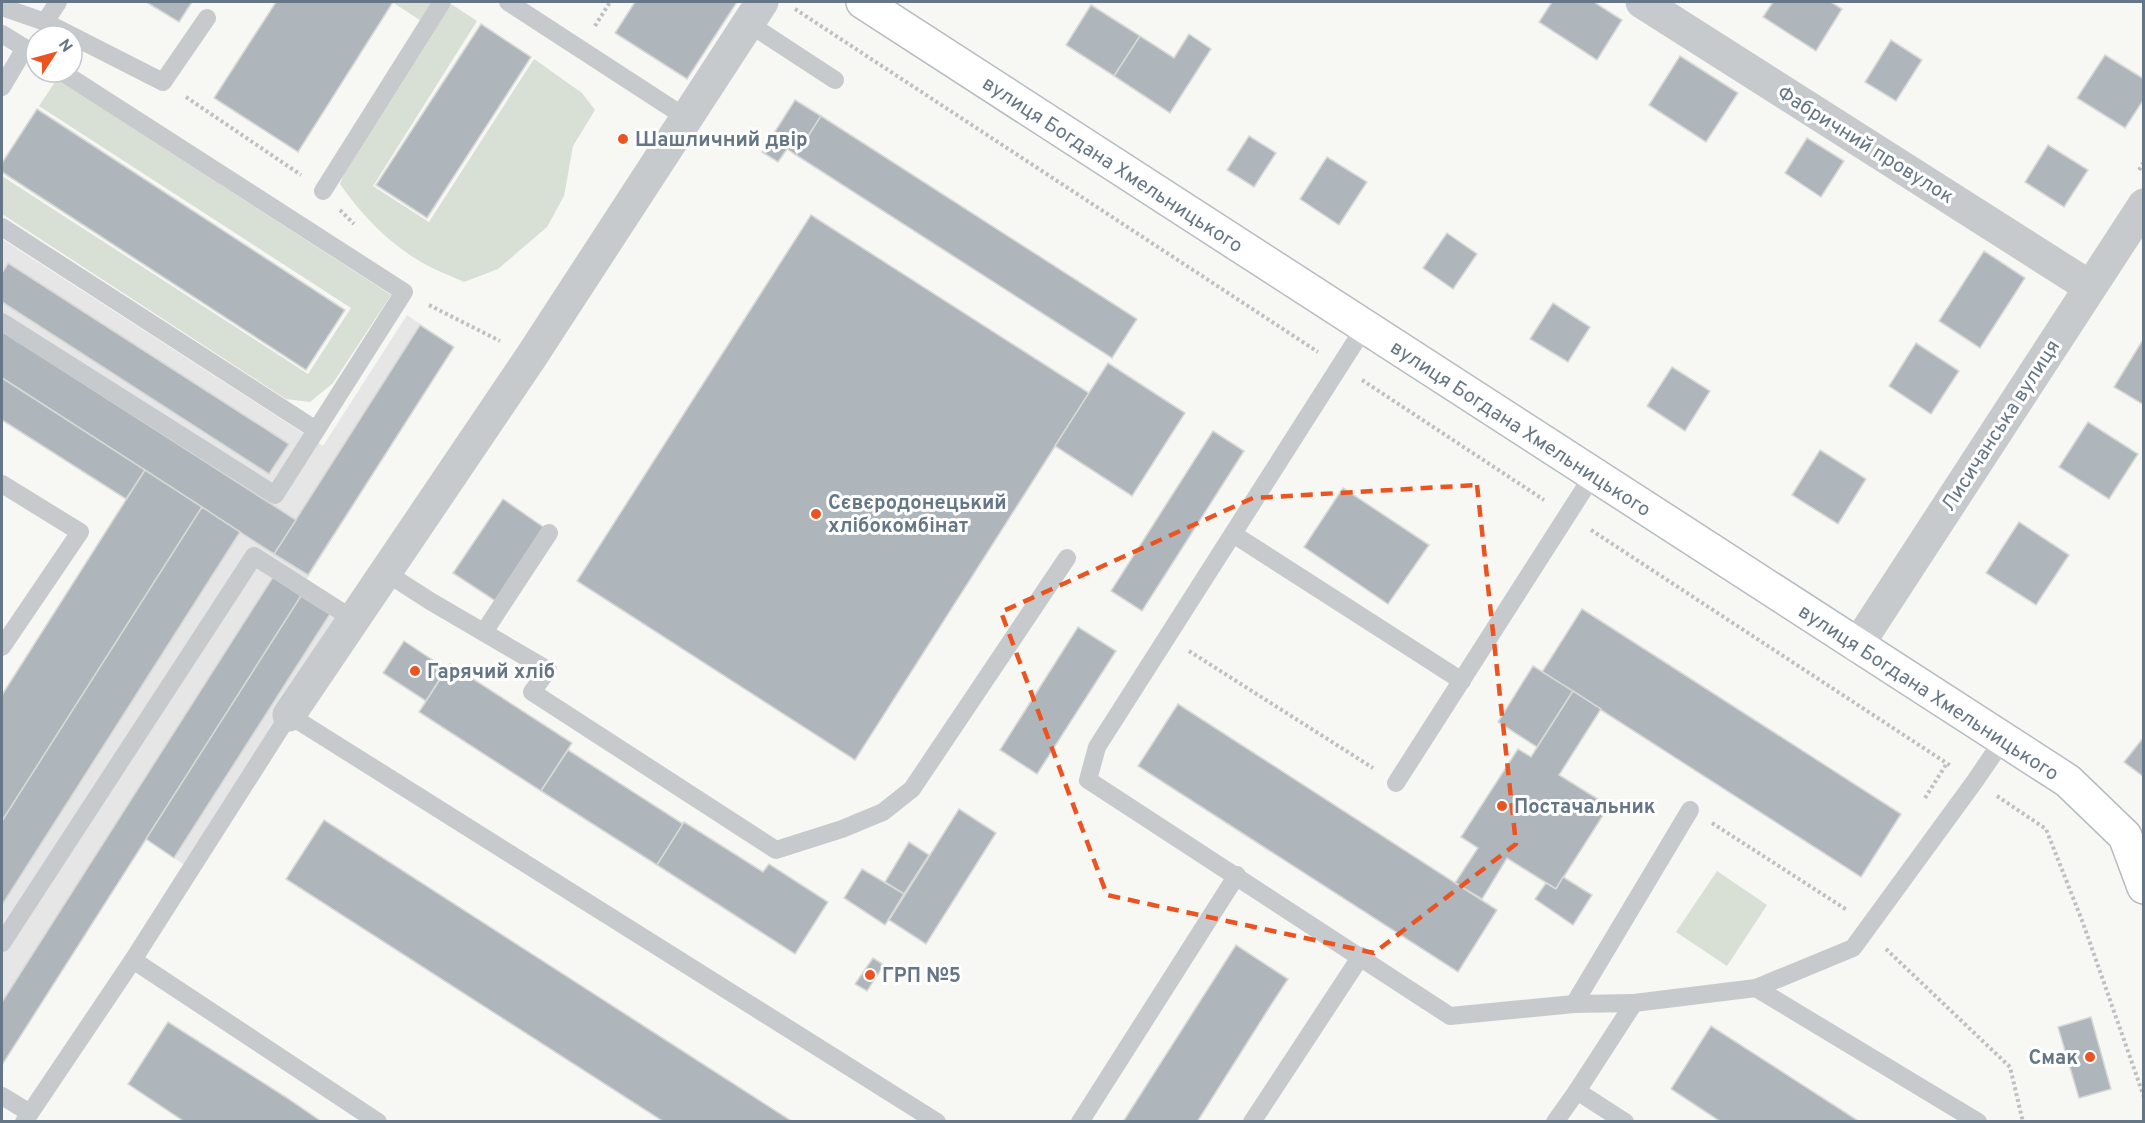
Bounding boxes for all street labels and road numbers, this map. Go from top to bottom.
street label: вулиця Богдана Хмельницького [977,71,1247,260]
street label: Фабричний провулок [1772,81,1958,211]
street label: вулиця Богдана Хмельницького [1385,335,1655,524]
street label: Лисичанська вулиця [1936,335,2067,517]
street label: вулиця Богдана Хмельницького [1793,599,2063,788]

